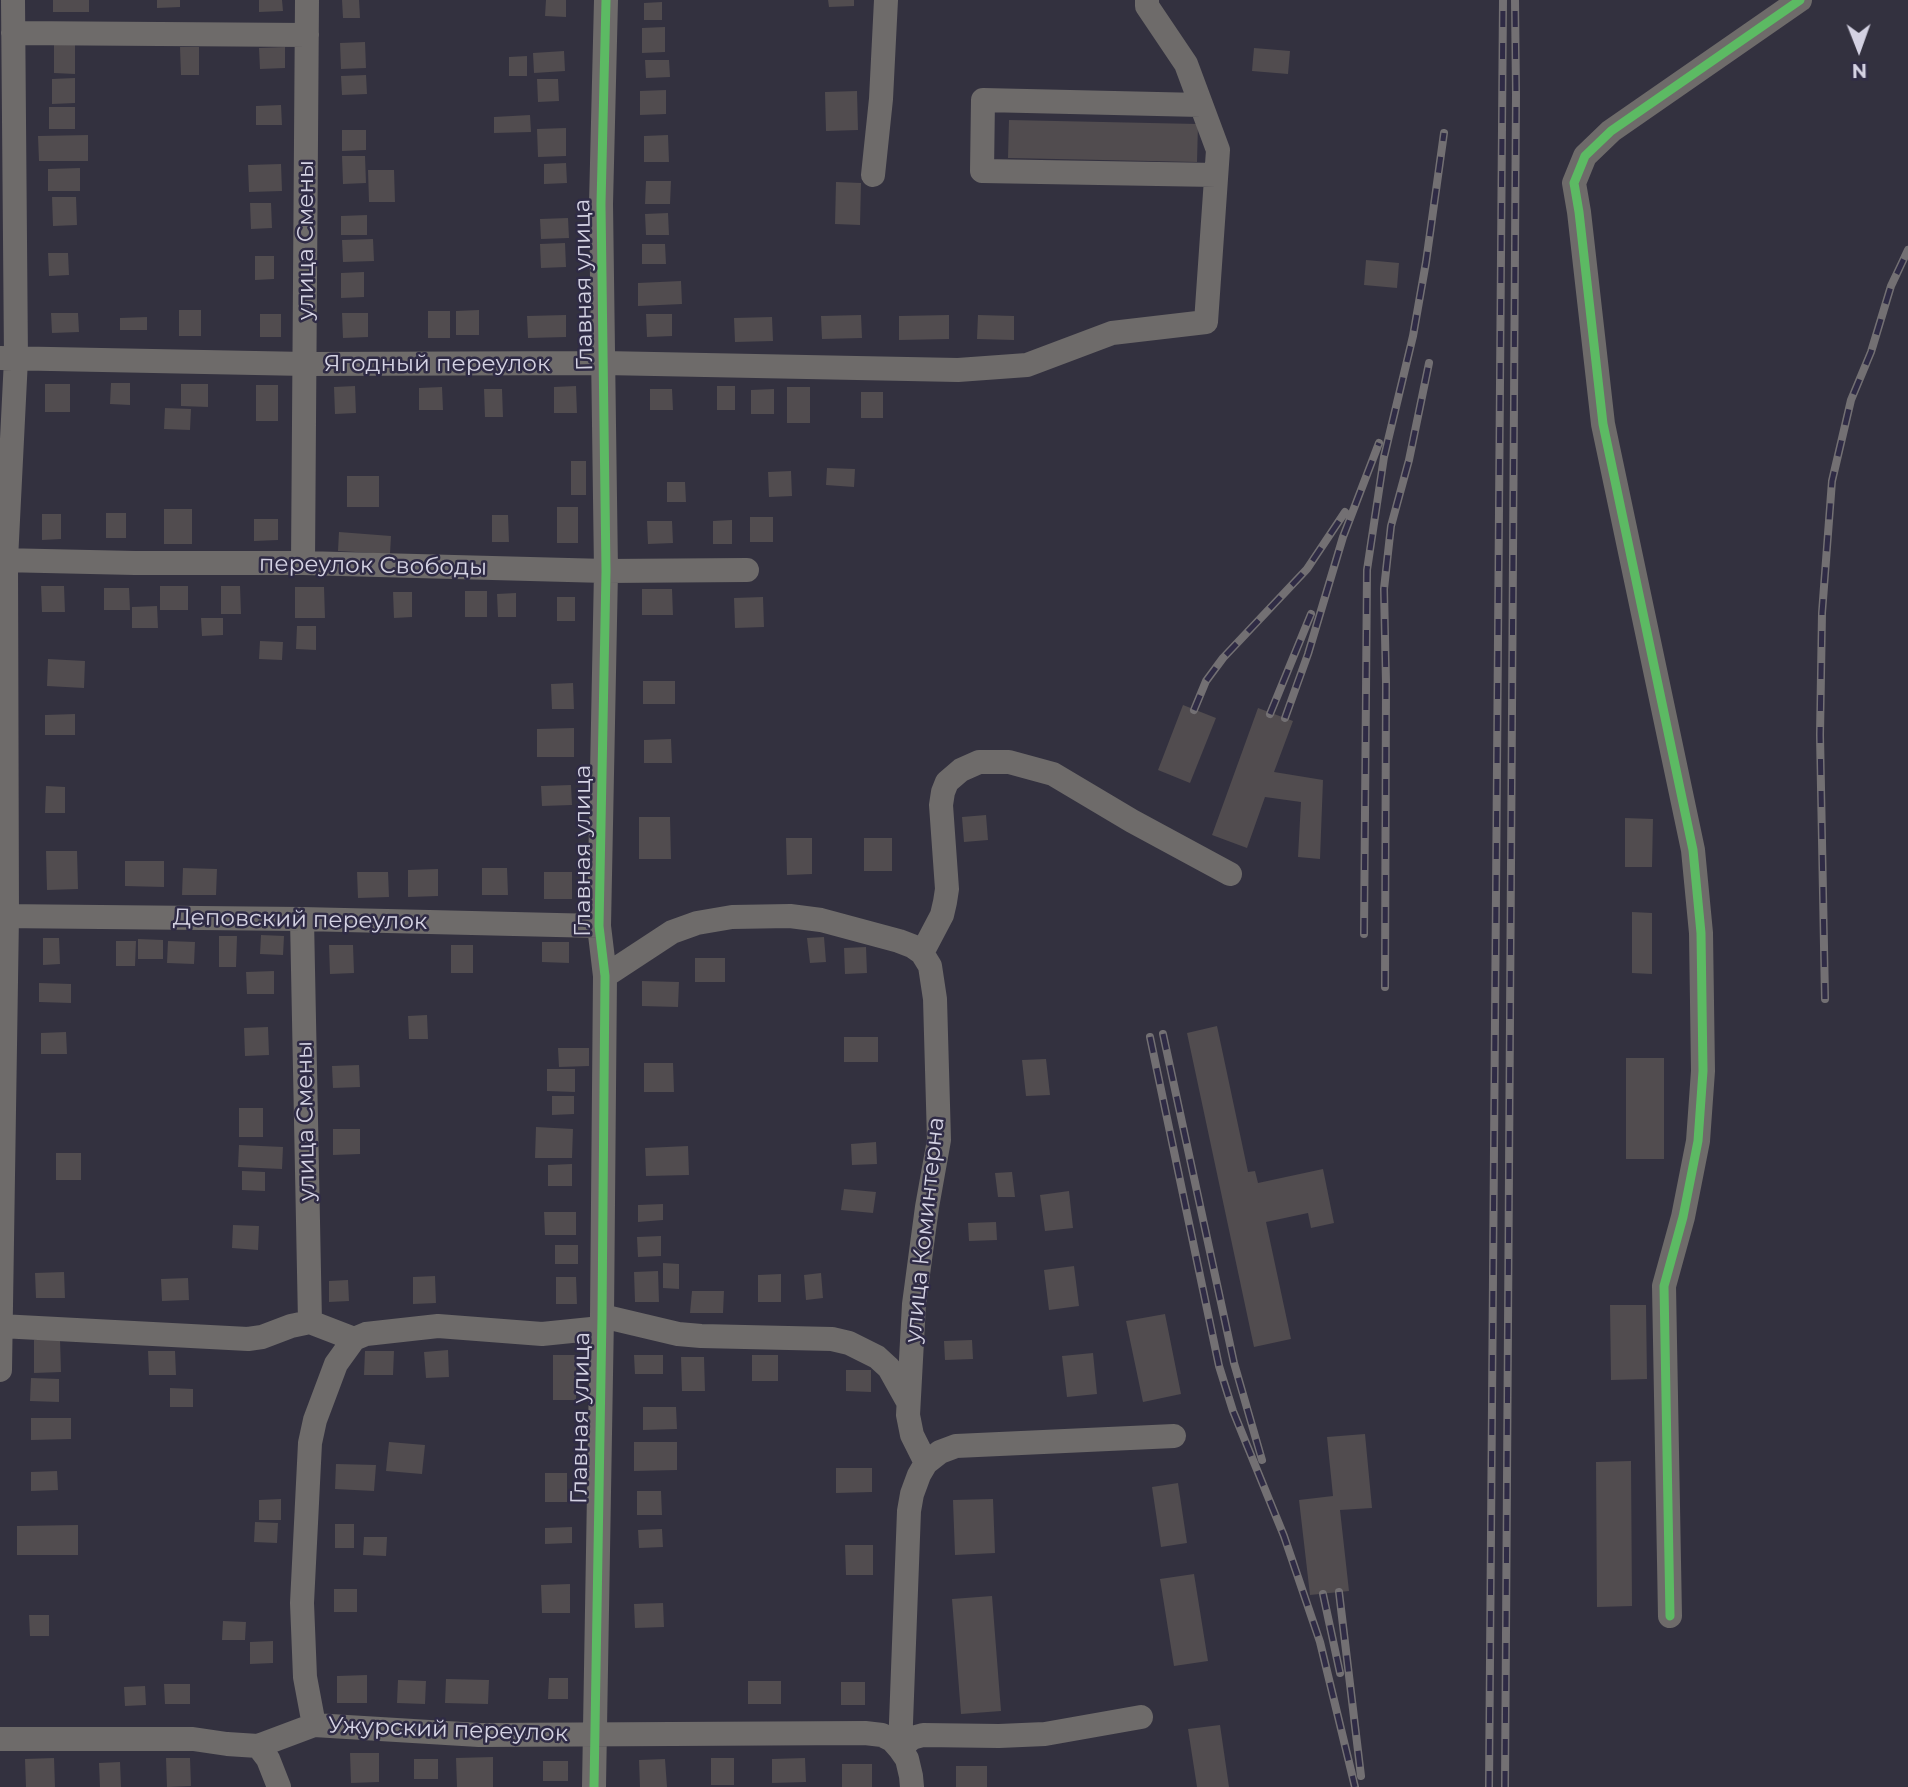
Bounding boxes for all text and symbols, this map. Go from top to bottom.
north arrow [1824,14,1894,84]
text: N [1852,59,1867,82]
street label: улица Смены [292,160,320,320]
street label: Главная улица [569,199,599,371]
street label: Ягодный переулок [324,350,550,378]
street label: переулок Свободы [259,550,487,582]
street label: Главная улица [569,765,597,937]
street label: Деповский переулок [173,904,427,936]
street label: улица Смены [291,1041,321,1201]
street label: улица Коминтерна [899,1116,951,1344]
street label: Главная улица [566,1332,596,1504]
street label: Ужурский переулок [327,1712,569,1748]

